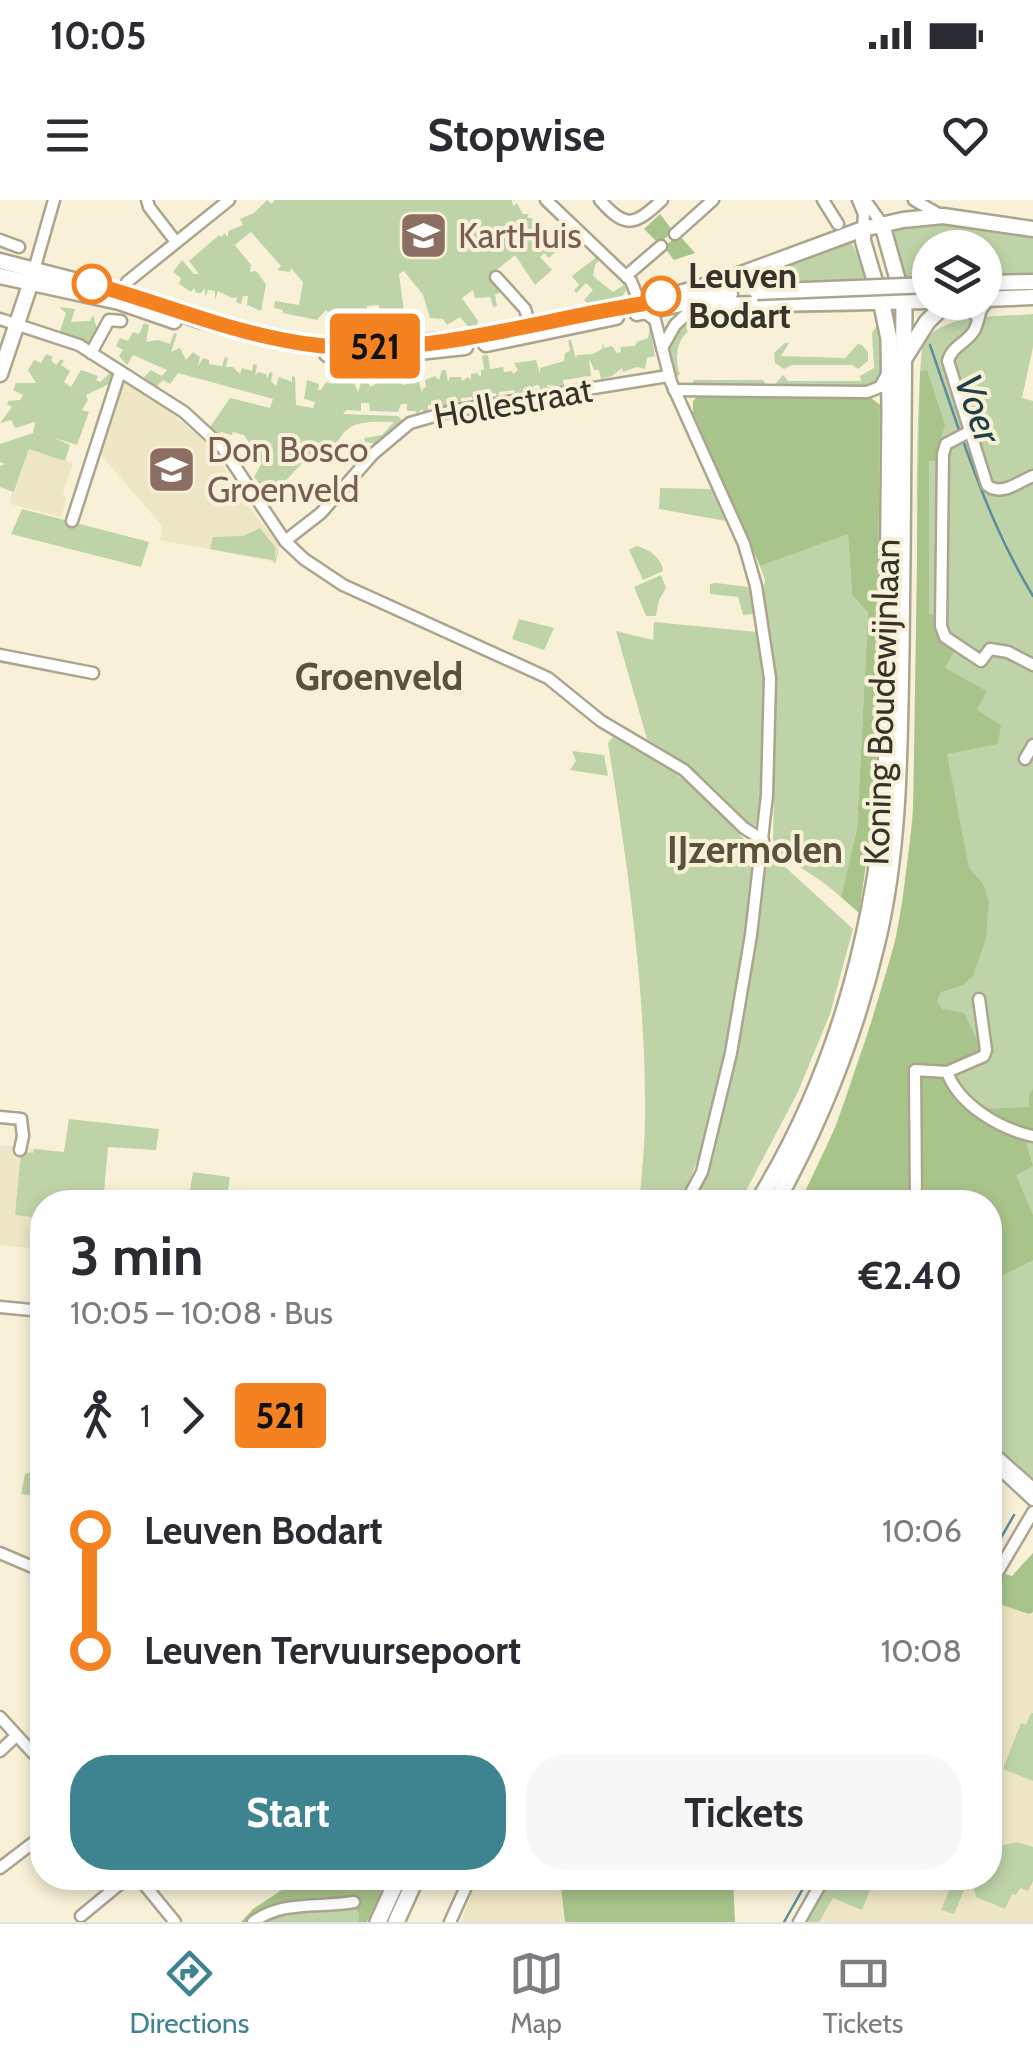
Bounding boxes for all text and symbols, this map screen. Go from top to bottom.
text: 10:05 [50,12,147,59]
icon: menu [40,108,95,163]
text: Stopwise [428,108,605,162]
icon: heart [938,108,993,163]
school or university icon: KartHuis [397,210,449,262]
place label: KartHuis [458,214,582,257]
map controls [912,230,1002,320]
button: layers [912,230,1002,320]
place label: Leuven Bodart [688,254,797,337]
unlabelled marker [73,265,111,303]
marker: Leuven Bodart [642,277,680,315]
line badge: 521 [318,314,432,378]
text: 521 [350,325,400,368]
street label: Hollestraat [430,367,596,438]
water label: Voer [945,368,1012,451]
place label: Don Bosco Groenveld [207,428,368,511]
school or university icon: Don Bosco Groenveld [146,444,198,496]
street label: Koning Boudewijnlaan [854,538,909,866]
district label: Groenveld [295,653,463,700]
district label: IJzermolen [667,826,843,873]
text: 3 min [70,1222,203,1289]
text: €2.40 [859,1252,962,1299]
text: 10:05 – 10:08 · Bus [70,1293,333,1332]
icon: walk [70,1388,125,1443]
icon: forward [165,1388,220,1443]
text: 521 [255,1394,306,1437]
text: 1 [140,1396,150,1435]
text: Leuven Bodart [144,1507,383,1554]
text: 10:06 [882,1511,962,1550]
text: Leuven Tervuursepoort [144,1627,521,1674]
text: 10:08 [881,1631,962,1670]
button: Start [70,1755,506,1870]
button: Tickets [526,1755,962,1870]
tab: Directions [130,1946,249,2040]
tab: Map [509,1946,564,2040]
tab: Tickets [823,1946,903,2040]

